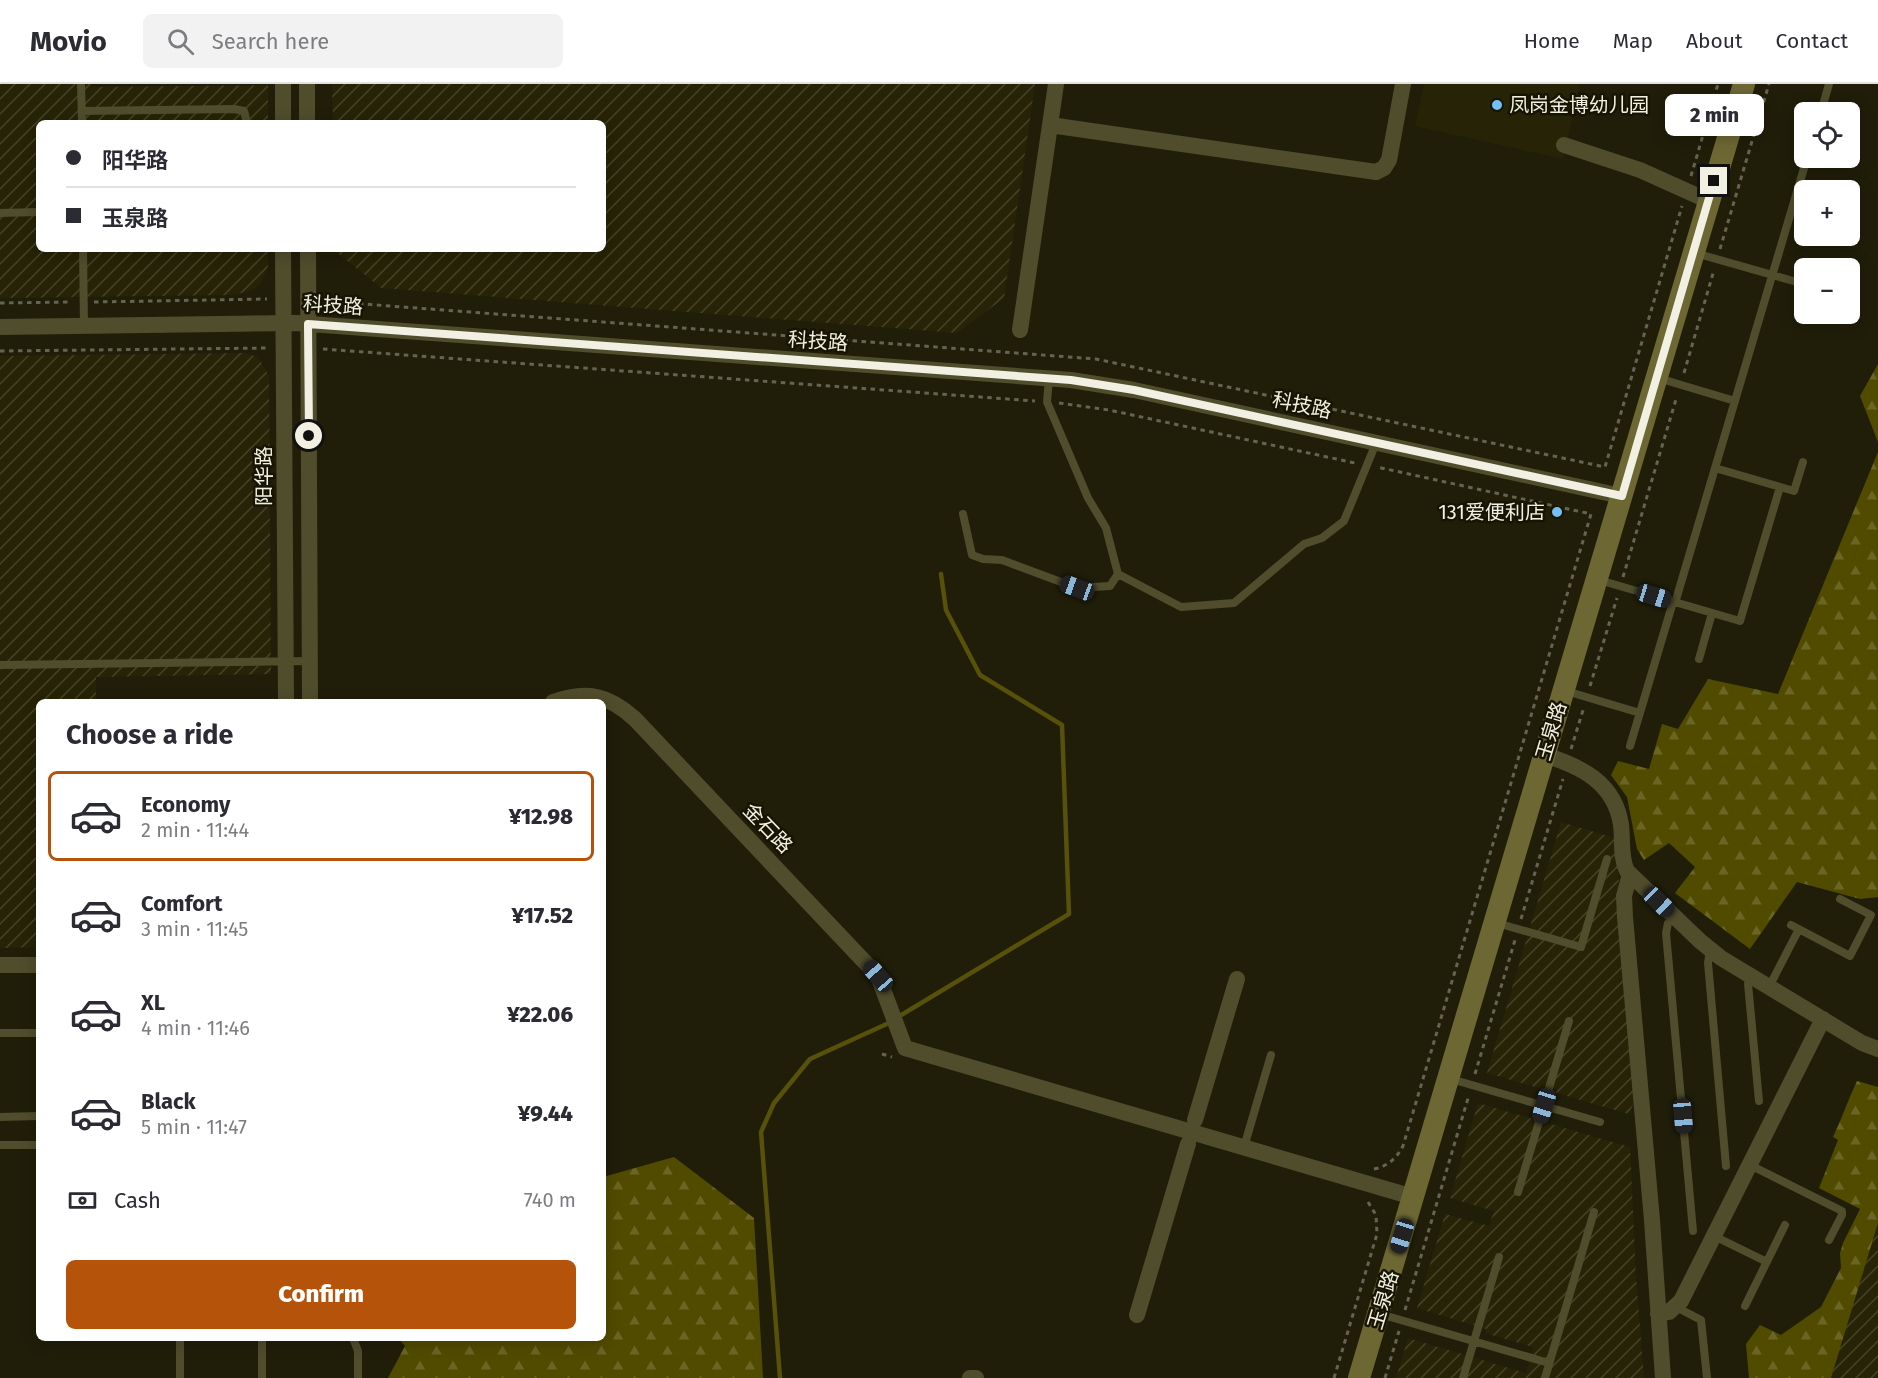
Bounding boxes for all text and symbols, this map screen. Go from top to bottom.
search box [143,14,563,68]
text: Movio [30,25,107,58]
icon: search [164,25,197,58]
text: Search here [212,28,329,55]
text: Home [1524,28,1580,54]
text: Map [1613,28,1653,54]
text: About [1686,28,1743,54]
text: Contact [1776,28,1848,54]
place label: 凤岗金博幼儿园 [1509,93,1649,117]
callout: 2 min [1664,94,1764,136]
marker: 凤岗金博幼儿园 [1490,98,1504,112]
map controls [1794,102,1860,324]
button: locate [1794,102,1860,168]
text: 2 min [1690,103,1739,127]
text: 阳华路 [102,147,168,174]
route end [1700,167,1727,194]
button: + [1794,180,1860,246]
text: 玉泉路 [102,205,168,232]
button: − [1794,258,1860,324]
street label: 科技路 [302,291,364,319]
street label: 科技路 [787,327,849,355]
street label: 科技路 [1270,387,1334,423]
route start [295,422,322,449]
street label: 阳华路 [252,446,276,506]
place label: 131爱便利店 [1438,500,1545,524]
marker: 131爱便利店 [1550,505,1564,519]
car [1057,573,1097,603]
car [1634,582,1674,610]
street label: 玉泉路 [1531,699,1571,763]
text: Choose a ride [66,719,233,751]
icon: car [69,789,123,843]
text: Economy [141,791,230,818]
street label: 金石路 [739,798,797,858]
text: ¥12.98 [509,803,573,830]
text: 2 min · 11:44 [141,818,249,842]
car [1640,883,1678,921]
icon: car [69,888,123,942]
text: Comfort [141,890,222,917]
text: ¥17.52 [511,902,573,929]
text: 3 min · 11:45 [141,917,248,941]
car [859,957,897,995]
icon: car [69,987,123,1041]
text: XL [141,989,165,1016]
text: ¥22.06 [507,1001,573,1028]
text: 4 min · 11:46 [141,1016,250,1040]
icon: car [69,1086,123,1140]
car [1530,1086,1558,1126]
text: Black [141,1088,196,1115]
car [1672,1097,1694,1135]
text: ¥9.44 [518,1100,573,1127]
text: 5 min · 11:47 [141,1115,247,1139]
icon: cash [66,1184,99,1217]
text: Cash [114,1187,161,1214]
text: 740 m [524,1188,576,1212]
car [1388,1216,1416,1256]
button: Confirm [66,1260,576,1329]
street label: 玉泉路 [1363,1268,1403,1332]

